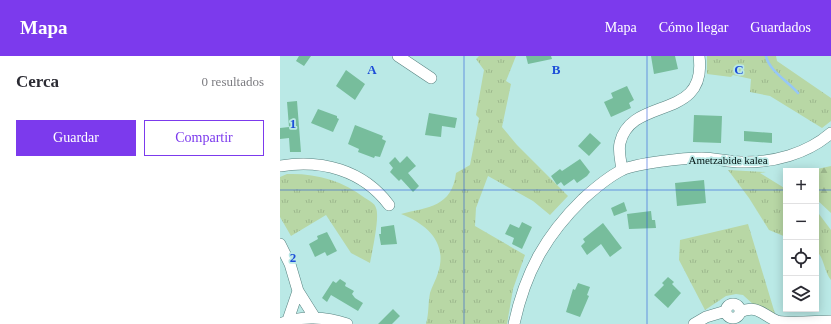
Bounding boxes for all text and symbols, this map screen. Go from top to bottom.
text: Mapa [20,17,68,38]
text: Mapa [605,20,637,35]
text: Cómo llegar [659,20,728,35]
text: Guardados [750,20,811,35]
text: A [367,62,377,77]
text: B [552,62,561,77]
text: C [734,62,744,77]
text: Cerca [16,72,59,91]
text: 0 resultados [202,74,264,89]
text: 1 [290,116,296,131]
button: Guardar [16,120,136,156]
button: Compartir [144,120,264,156]
street label: Ametzabide kalea [688,154,768,166]
map controls [783,168,819,312]
button: + [783,168,819,204]
button: − [783,204,819,240]
button: locate [783,240,819,276]
text: 2 [290,250,296,265]
button: layers [783,276,819,312]

